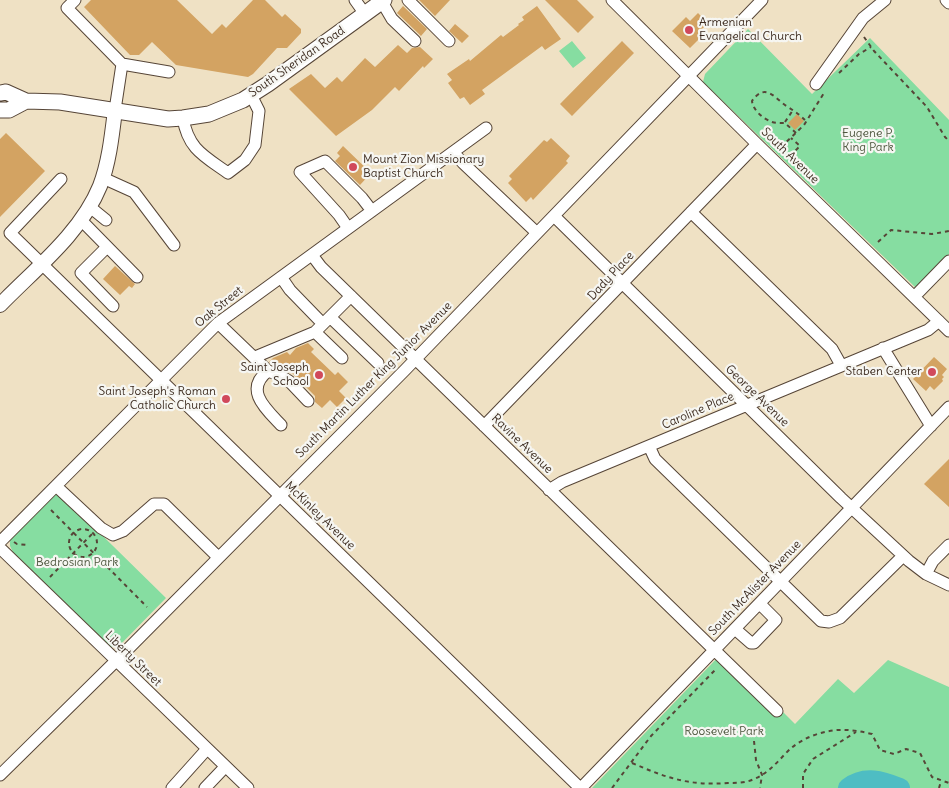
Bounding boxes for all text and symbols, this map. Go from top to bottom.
place label: Armenian Evangelical Church [699,16,802,44]
street label: South Sheridan Road [246,23,348,101]
marker: Armenian Evangelical Church [683,24,695,36]
street label: South Avenue [758,125,822,187]
park label: Eugene P. King Park [842,127,894,155]
place label: Mount Zion Missionary Baptist Church [363,153,484,181]
marker: Mount Zion Missionary Baptist Church [347,161,359,173]
street label: Dady Place [585,249,637,303]
street label: Oak Street [192,283,246,331]
street label: South Martin Luther King Junior Avenue [293,299,455,461]
place label: Saint Joseph School [241,361,309,389]
street label: George Avenue [722,362,792,430]
place label: Staben Center [846,365,922,379]
marker: Staben Center [926,366,938,378]
marker: Saint Joseph School [313,369,325,381]
place label: Saint Joseph's Roman Catholic Church [99,385,216,413]
street label: Caroline Place [660,389,736,433]
marker: Saint Joseph's Roman Catholic Church [220,393,232,405]
street label: Ravine Avenue [488,411,556,477]
street label: McKinley Avenue [282,479,358,553]
street label: South McAlister Avenue [706,537,804,639]
park label: Bedrosian Park [36,556,118,570]
street label: Liberty Street [102,628,164,690]
park label: Roosevelt Park [684,725,764,739]

